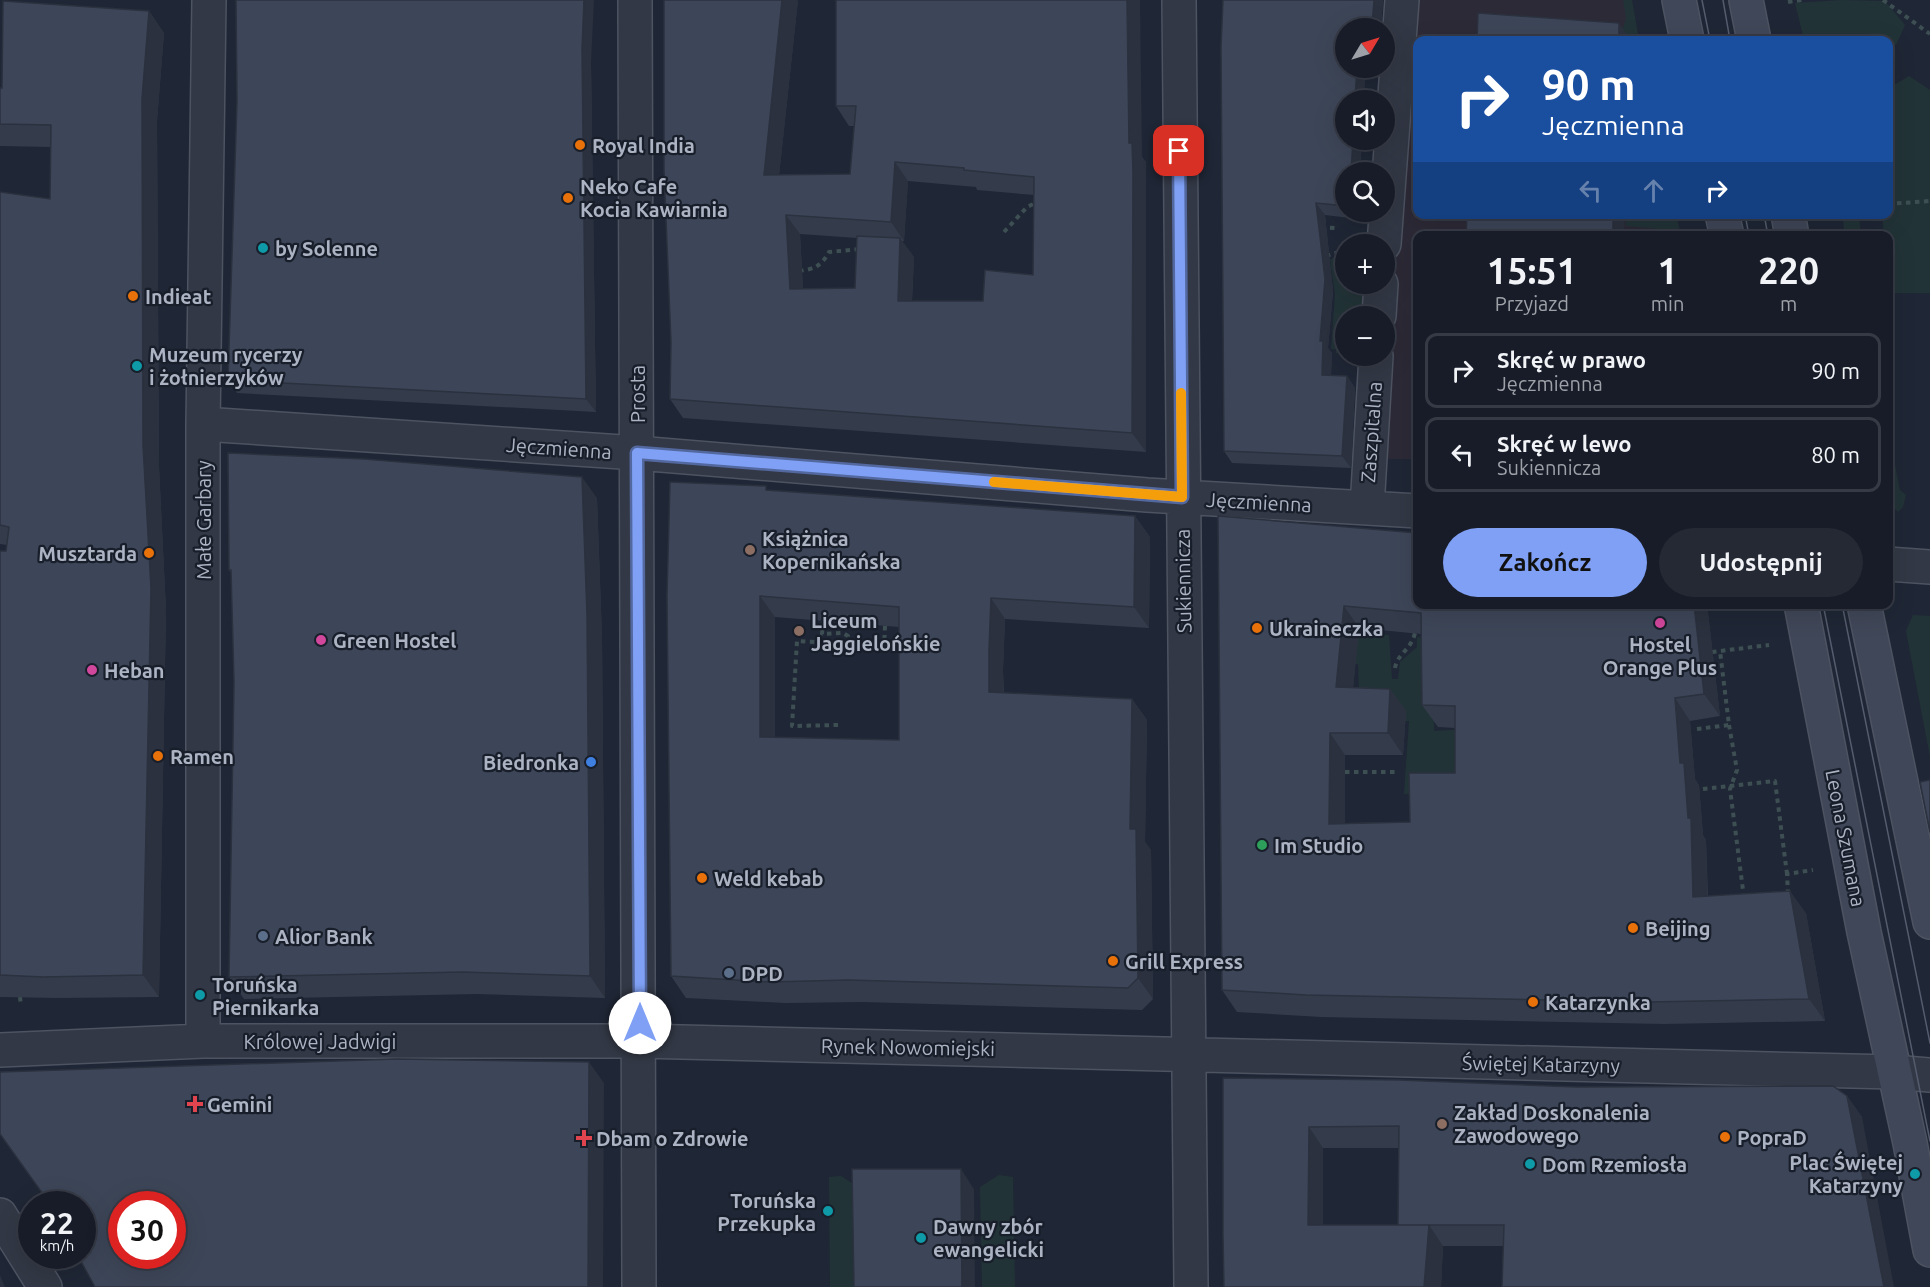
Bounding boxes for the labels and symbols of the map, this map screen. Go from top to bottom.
north arrow [1335,18,1395,78]
pin [1153,125,1204,176]
place label: Royal India [592,134,695,157]
marker: Royal India [573,138,587,152]
place label: Neko Cafe Kocia Kawiarnia [580,175,728,221]
marker: Neko Cafe Kocia Kawiarnia [561,191,575,205]
place label: by Solenne [275,237,378,260]
marker: by Solenne [256,241,270,255]
place label: Indieat [145,285,212,308]
marker: Indieat [126,289,140,303]
place label: Muzeum rycerzy i żołnierzyków [149,343,303,389]
marker: Muzeum rycerzy i żołnierzyków [130,359,144,373]
street label: Prosta [626,365,649,423]
street label: Zaszpitalna [1356,381,1386,483]
street label: Jęczmienna [505,433,613,463]
street label: Małe Garbary [192,460,215,580]
street label: Jęczmienna [1206,488,1312,516]
place label: Książnica Kopernikańska [762,527,901,573]
street label: Sukiennicza [1171,529,1195,633]
place label: Musztarda [38,542,137,565]
marker: Książnica Kopernikańska [743,543,757,557]
marker: Musztarda [142,546,156,560]
place label: Liceum Jaggielońskie [811,609,940,655]
marker: Hostel Orange Plus [1653,616,1667,630]
place label: Ukraineczka [1269,617,1384,640]
marker: Ukraineczka [1250,621,1264,635]
marker: Liceum Jaggielońskie [792,624,806,638]
place label: Green Hostel [333,629,456,652]
marker: Green Hostel [314,633,328,647]
place label: Hostel Orange Plus [1603,633,1717,679]
place label: Heban [104,659,165,682]
marker: Heban [85,663,99,677]
place label: Ramen [170,745,234,768]
marker: Ramen [151,749,165,763]
place label: Biedronka [483,751,579,774]
marker: Biedronka [584,755,598,769]
street label: Leona Szumana [1821,767,1871,909]
place label: Im Studio [1274,834,1363,857]
marker: Im Studio [1255,838,1269,852]
place label: Weld kebab [714,867,824,890]
marker: Weld kebab [695,871,709,885]
place label: Beijing [1645,917,1710,940]
marker: Beijing [1626,921,1640,935]
place label: Alior Bank [275,925,373,948]
marker: Alior Bank [256,929,270,943]
place label: Grill Express [1125,950,1243,973]
marker: Grill Express [1106,954,1120,968]
place label: DPD [741,962,783,985]
marker: DPD [722,966,736,980]
place label: Toruńska Piernikarka [212,973,319,1019]
marker: Toruńska Piernikarka [193,988,207,1002]
position arrow [608,991,672,1055]
place label: Katarzynka [1545,991,1651,1014]
marker: Katarzynka [1526,995,1540,1009]
street label: Królowej Jadwigi [244,1030,396,1053]
street label: Rynek Nowomiejski [821,1034,995,1060]
street label: Świętej Katarzyny [1462,1051,1621,1077]
place label: Gemini [207,1093,272,1116]
marker: Gemini [188,1097,202,1111]
place label: Zakład Doskonalenia Zawodowego [1454,1101,1650,1147]
marker: Zakład Doskonalenia Zawodowego [1435,1117,1449,1131]
place label: PopraD [1737,1126,1807,1149]
place label: Dbam o Zdrowie [596,1127,749,1150]
marker: PopraD [1718,1130,1732,1144]
marker: Dbam o Zdrowie [577,1131,591,1145]
place label: Plac Świętej Katarzyny [1789,1150,1903,1197]
place label: Dom Rzemiosła [1542,1153,1687,1176]
marker: Dom Rzemiosła [1523,1157,1537,1171]
marker: Plac Świętej Katarzyny [1908,1167,1922,1181]
place label: Toruńska Przekupka [717,1189,816,1235]
speed limit sign: 30 [108,1191,186,1269]
marker: Toruńska Przekupka [821,1204,835,1218]
place label: Dawny zbór ewangelicki [933,1215,1044,1261]
marker: Dawny zbór ewangelicki [914,1231,928,1245]

